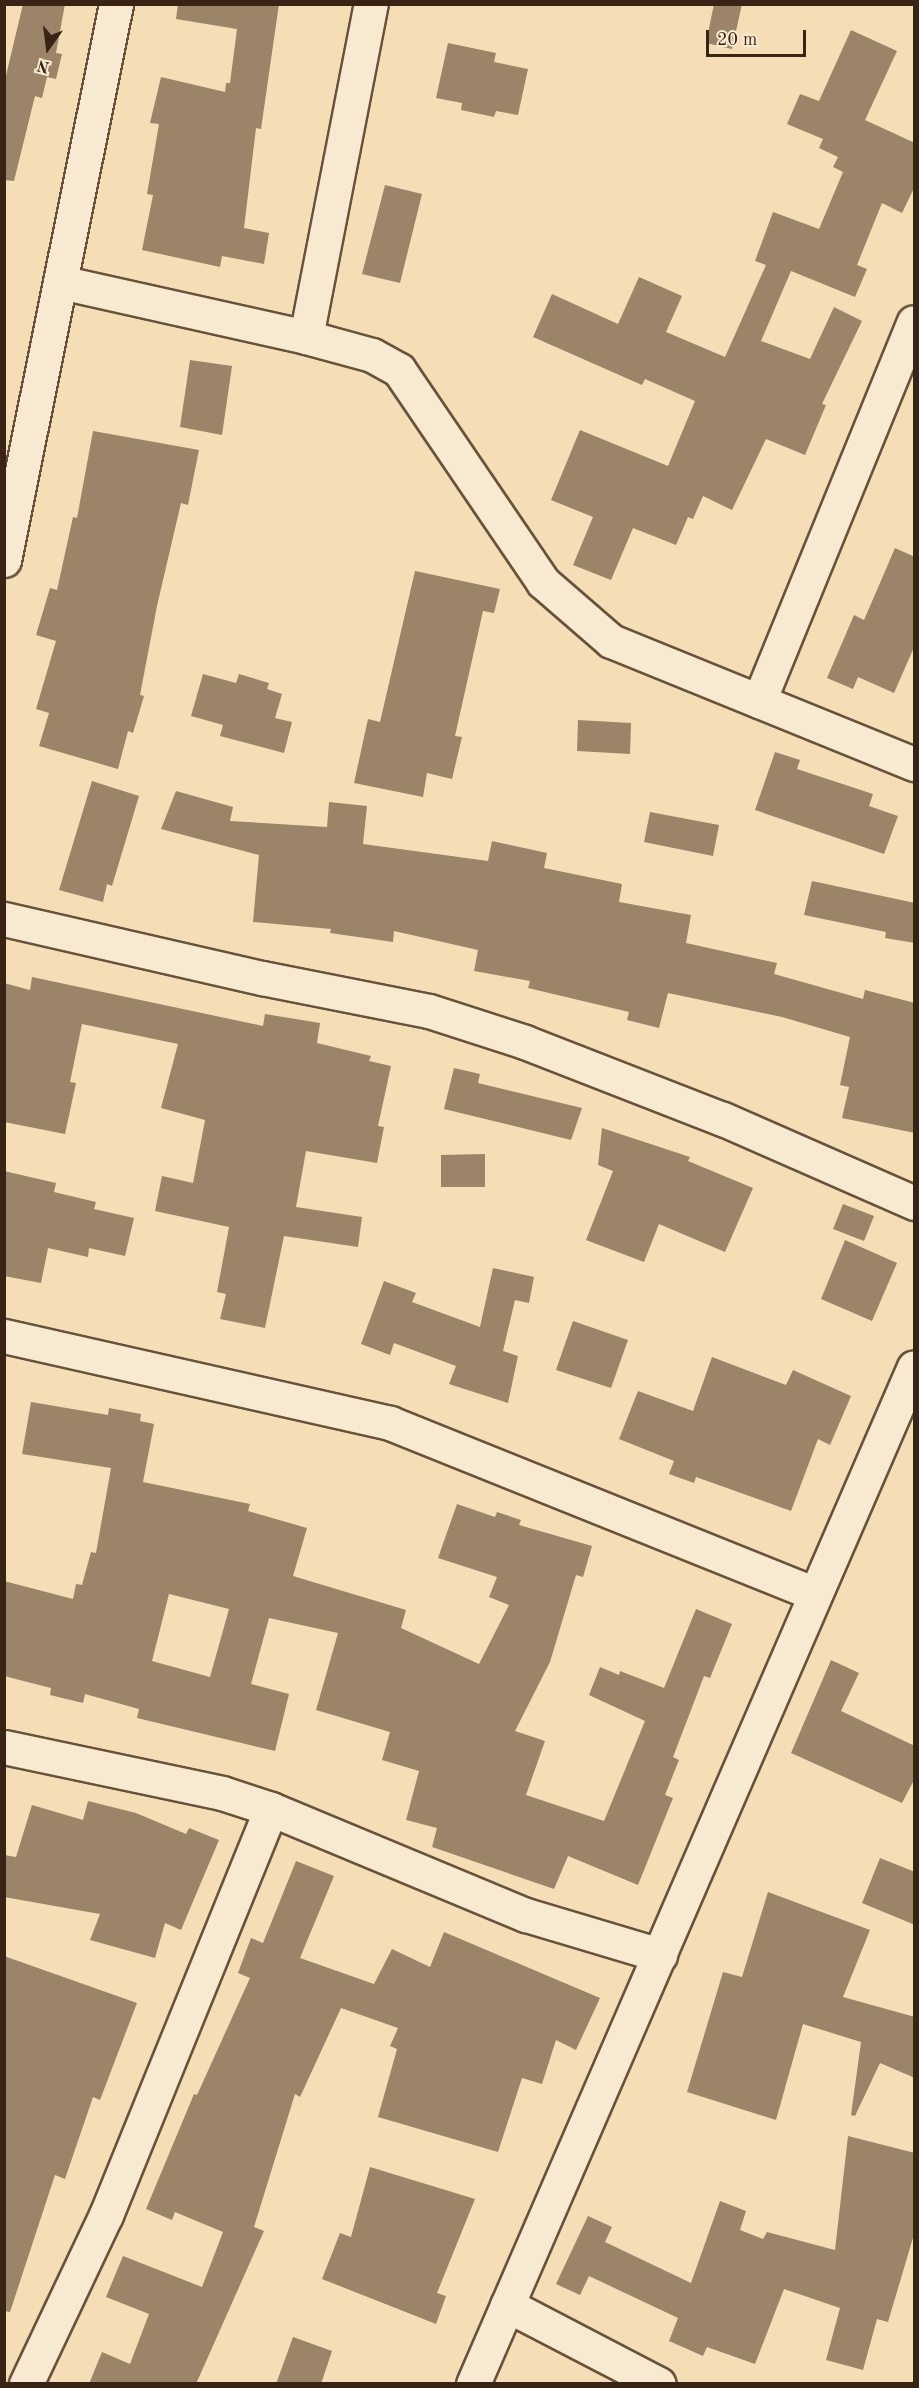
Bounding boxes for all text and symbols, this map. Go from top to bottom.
north arrow [18,18,78,78]
scale bar [709,18,810,56]
text: 20 m [717,31,757,49]
text: N [36,56,52,75]

